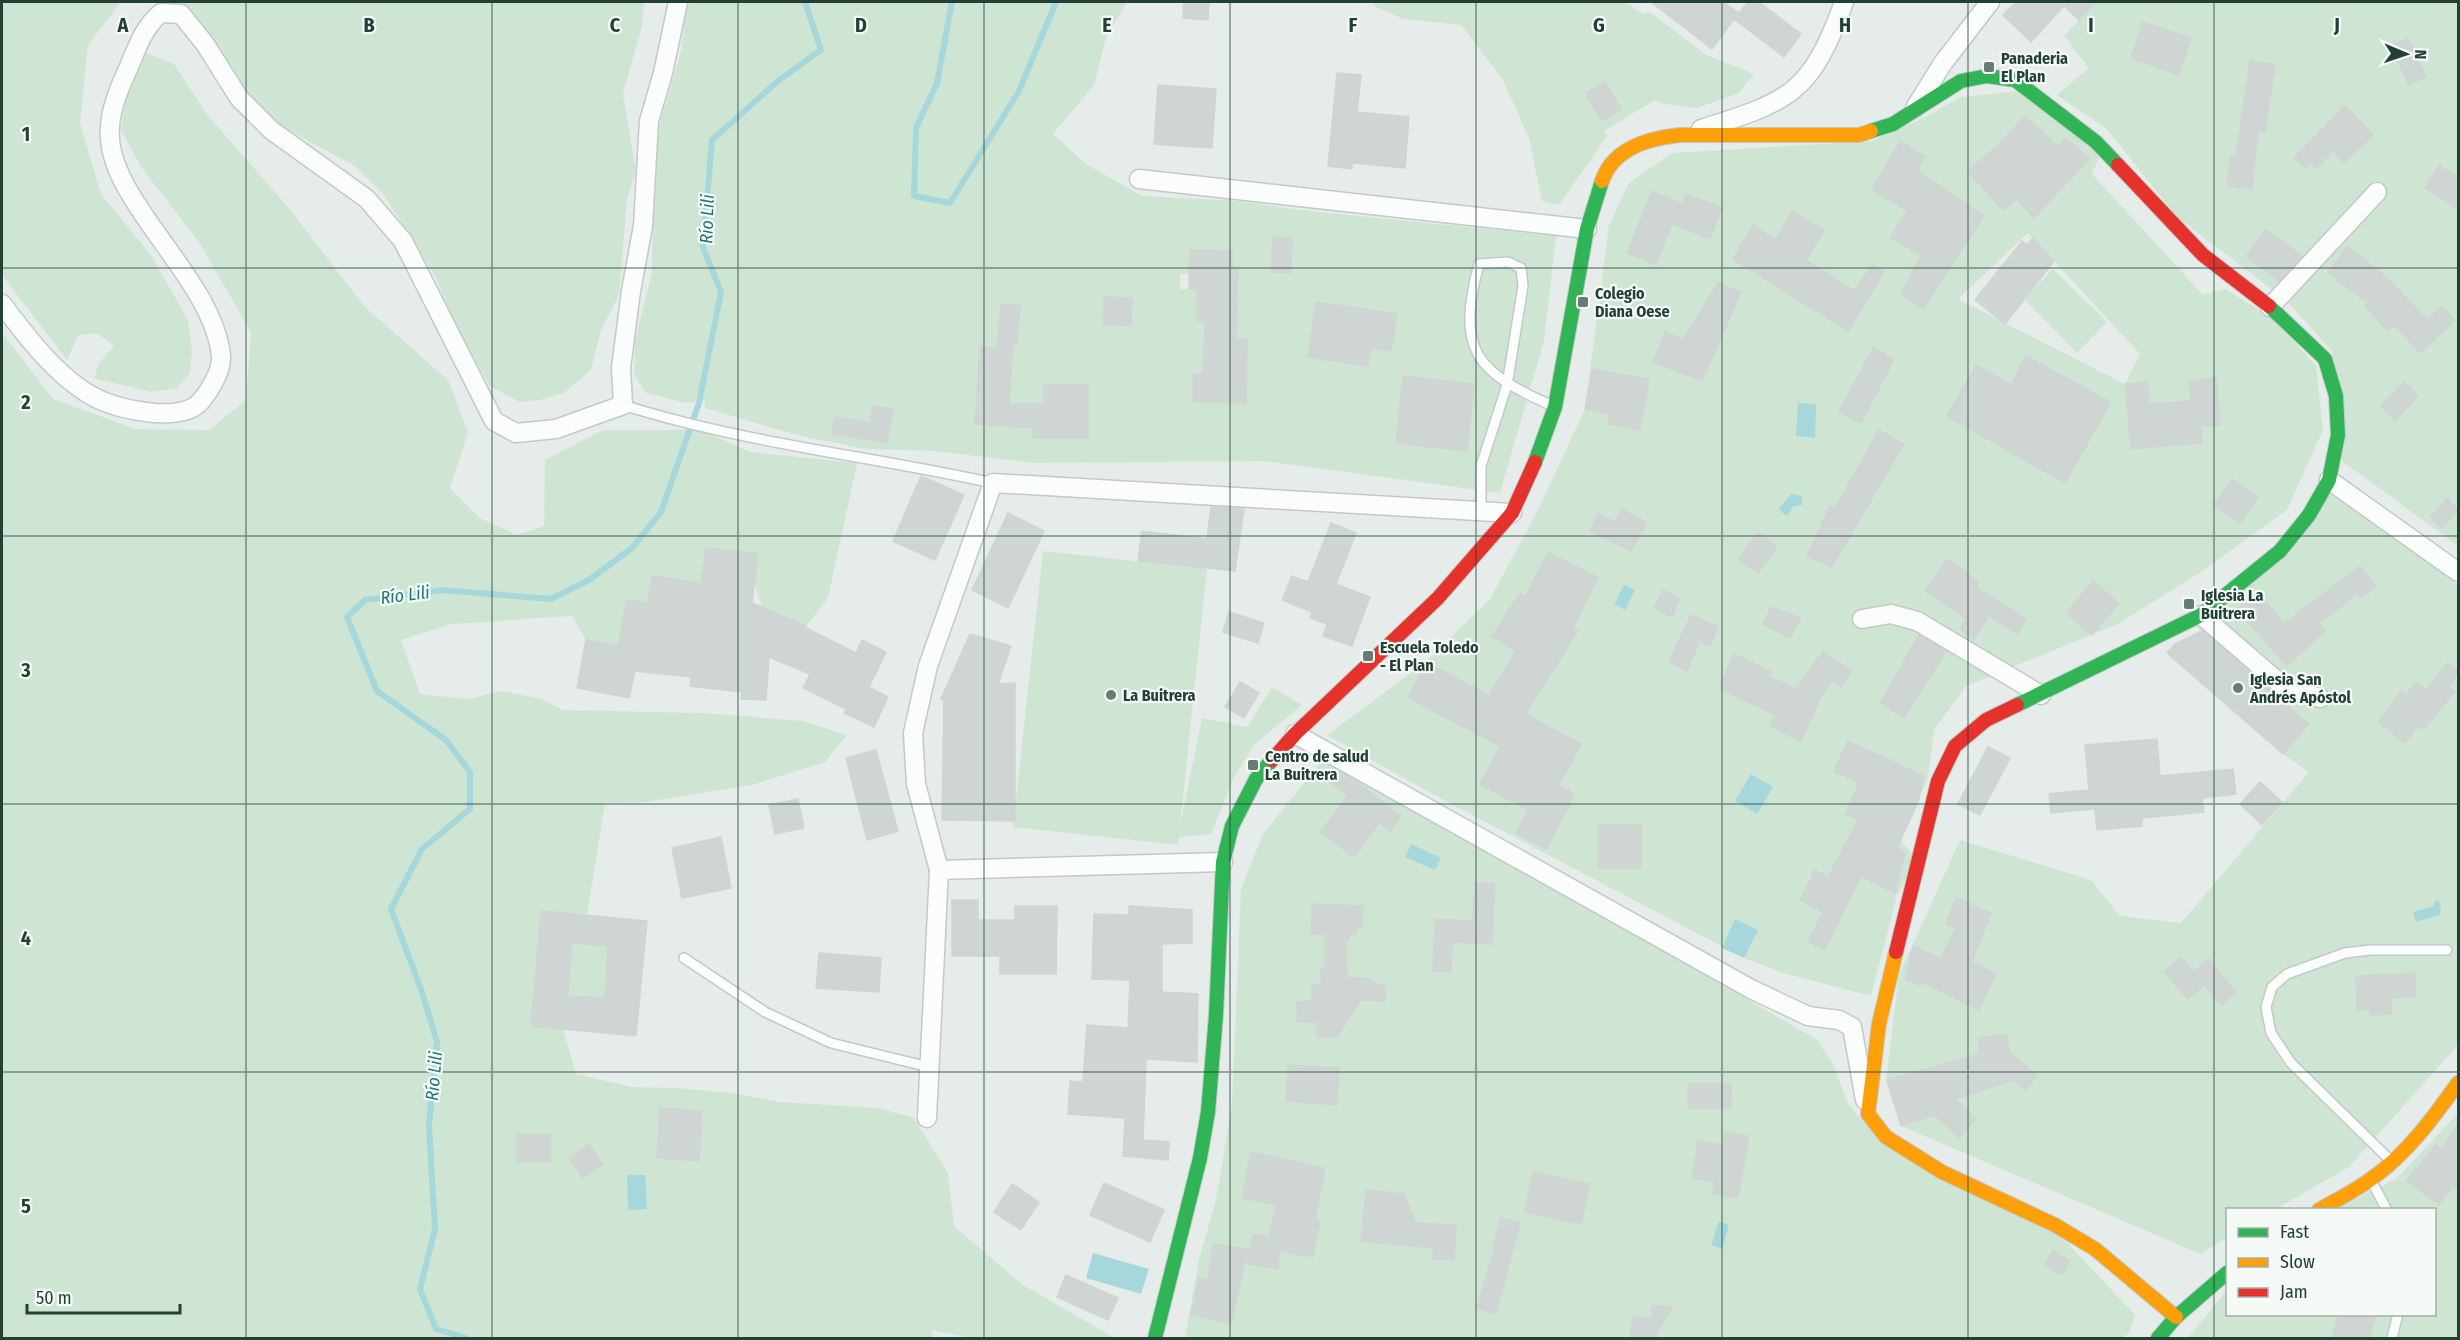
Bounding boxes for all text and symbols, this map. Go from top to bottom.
text: A [117,13,130,37]
text: B [363,13,375,37]
text: C [610,13,621,37]
text: D [855,13,867,37]
text: E [1102,13,1112,37]
text: F [1349,13,1358,37]
text: G [1593,13,1605,37]
text: H [1839,13,1851,37]
text: I [2088,13,2094,37]
text: J [2333,13,2340,37]
north arrow [2376,24,2436,84]
place label: Panaderia El Plan [2001,49,2068,86]
text: N [2411,49,2430,60]
marker: Panaderia El Plan [1982,60,1996,74]
text: 1 [22,122,30,146]
water label: Río Lili [695,193,719,244]
place label: Colegio Diana Oese [1595,284,1670,321]
marker: Colegio Diana Oese [1576,295,1590,309]
text: 2 [20,390,31,414]
water label: Río Lili [379,581,431,609]
place label: Iglesia La Buitrera [2201,586,2263,623]
marker: Iglesia La Buitrera [2182,597,2196,611]
place label: Escuela Toledo - El Plan [1380,638,1479,675]
marker: Escuela Toledo - El Plan [1361,649,1375,663]
text: 3 [20,658,31,682]
place label: Iglesia San Andrés Apóstol [2249,670,2351,707]
marker: Iglesia San Andrés Apóstol [2231,681,2245,695]
place label: La Buitrera [1123,686,1196,705]
marker: La Buitrera [1104,688,1118,702]
place label: Centro de salud La Buitrera [1265,747,1369,784]
marker: Centro de salud La Buitrera [1246,758,1260,772]
text: 4 [21,926,31,950]
water label: Río Lili [421,1050,447,1102]
text: 5 [21,1194,31,1218]
legend [2226,1208,2436,1316]
text: Fast [2280,1221,2309,1243]
text: Slow [2280,1251,2315,1273]
scale bar [27,1277,180,1315]
text: Jam [2280,1281,2308,1303]
text: 50 m [36,1287,72,1309]

